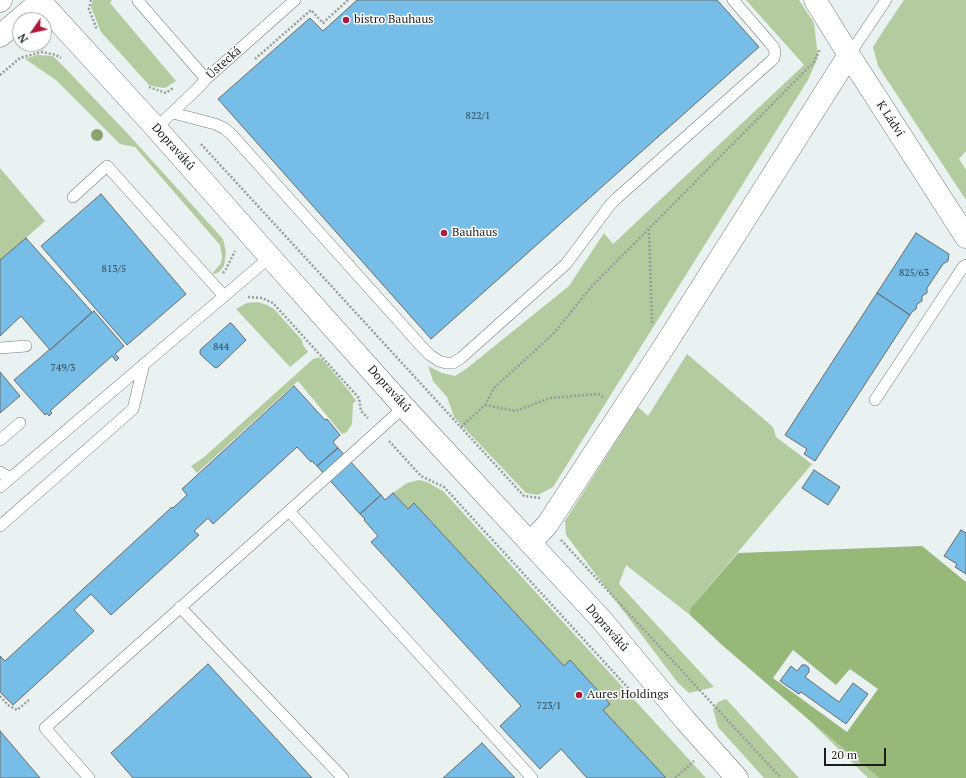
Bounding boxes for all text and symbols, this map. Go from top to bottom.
north arrow [12,12,52,52]
place label: bistro Bauhaus [354,13,433,27]
marker: bistro Bauhaus [341,15,351,25]
text: N [15,31,31,46]
street label: Ústecká [204,44,244,82]
street label: K Ládví [873,98,907,140]
house number: 822/1 [466,110,490,122]
street label: Dopraváků [148,121,198,173]
place label: Bauhaus [452,226,498,240]
marker: Bauhaus [439,228,449,238]
house number: 813/5 [102,263,126,275]
house number: 825/63 [899,267,929,279]
house number: 844 [213,341,229,353]
house number: 749/3 [51,362,75,374]
street label: Dopraváků [364,363,414,415]
street label: Dopraváků [583,601,631,655]
place label: Aures Holdings [587,688,669,702]
marker: Aures Holdings [574,690,584,700]
house number: 723/1 [537,700,561,712]
scale bar [826,740,888,766]
text: 20 m [831,747,857,762]

